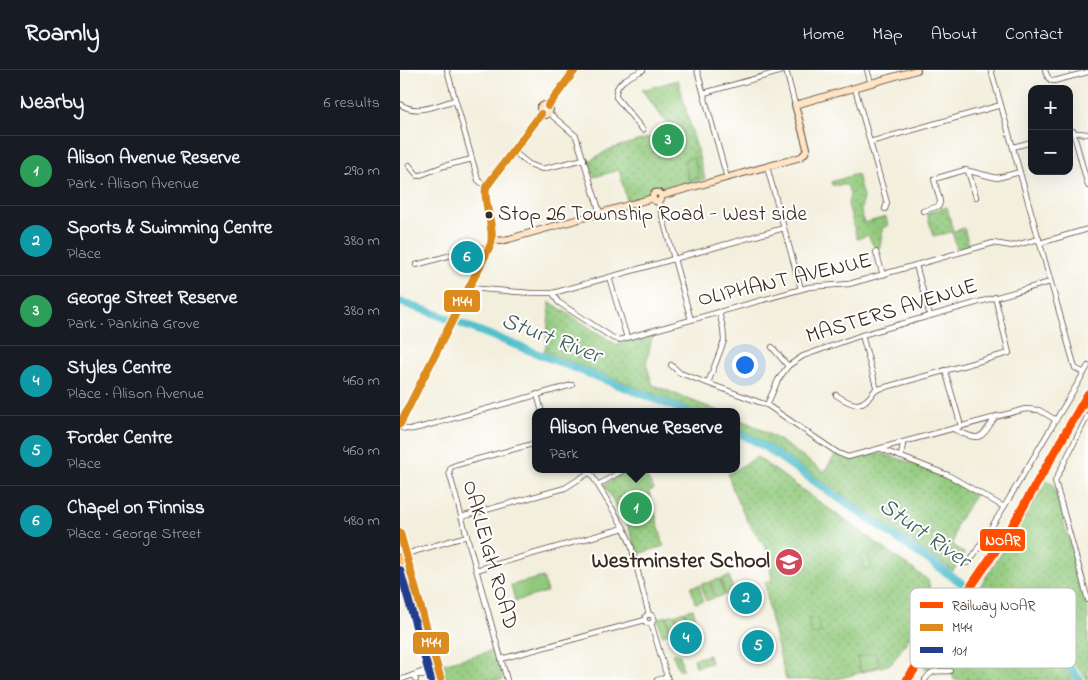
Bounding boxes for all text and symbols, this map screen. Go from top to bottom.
text: Roamly [25,17,100,52]
text: Home [803,22,844,48]
text: Map [872,22,903,48]
text: About [931,22,977,48]
text: Contact [1005,22,1063,48]
map controls [1028,85,1073,175]
button: + [1028,85,1073,130]
text: Nearby [20,88,84,118]
text: 6 results [323,91,380,115]
pin: 3 [652,121,684,159]
button: − [1028,130,1073,175]
text: Alison Avenue Reserve [67,145,240,172]
text: 1 [33,159,39,183]
text: 290 m [344,159,380,183]
text: Park · Alison Avenue [67,172,199,196]
place label: Stop 26 Township Road - West side [498,200,807,230]
marker: Stop 26 Township Road - West side [484,210,494,220]
text: Sports & Swimming Centre [67,215,272,242]
text: 2 [32,229,40,253]
text: 380 m [344,229,380,253]
pin: 6 [451,238,483,276]
text: Place [67,242,101,266]
street label: OLIPHANT AVENUE [695,245,875,317]
street label: MASTERS AVENUE [802,271,982,353]
text: George Street Reserve [67,285,237,312]
line badge: M44 [443,289,481,313]
text: M44 [452,292,472,313]
text: 3 [33,299,39,323]
text: 380 m [344,299,380,323]
water label: Sturt River [496,304,608,375]
text: Park · Pankina Grove [67,312,200,336]
your location [732,352,758,378]
text: Styles Centre [67,355,171,382]
text: 4 [33,369,39,393]
text: 460 m [343,369,380,393]
text: Place · Alison Avenue [67,382,204,406]
popup [532,408,740,473]
text: Alison Avenue Reserve [549,415,723,442]
text: Forder Centre [67,425,172,452]
text: 5 [31,439,41,463]
text: 460 m [343,439,380,463]
text: Park [549,442,578,466]
text: Place [67,452,101,476]
street label: OAKLEIGH ROAD [452,477,526,633]
pin: 1 [620,489,652,527]
water label: Sturt River [871,490,979,580]
text: Chapel on Finniss [67,495,205,522]
text: 6 [32,509,40,533]
text: 480 m [344,509,380,533]
text: Place · George Street [67,522,201,546]
line badge: NOAR [979,528,1026,552]
text: NOAR [985,531,1022,552]
place label: Westminster School [592,546,770,578]
school or university icon: Westminster School [774,547,804,577]
pin: 2 [730,579,762,617]
legend [910,588,1076,668]
text: Railway NOAR [952,596,1035,618]
text: M44 [952,618,972,639]
pin: 4 [670,619,702,657]
pin: 5 [742,627,774,665]
line badge: M44 [412,631,450,655]
text: M44 [421,633,441,654]
text: 101 [952,641,967,662]

